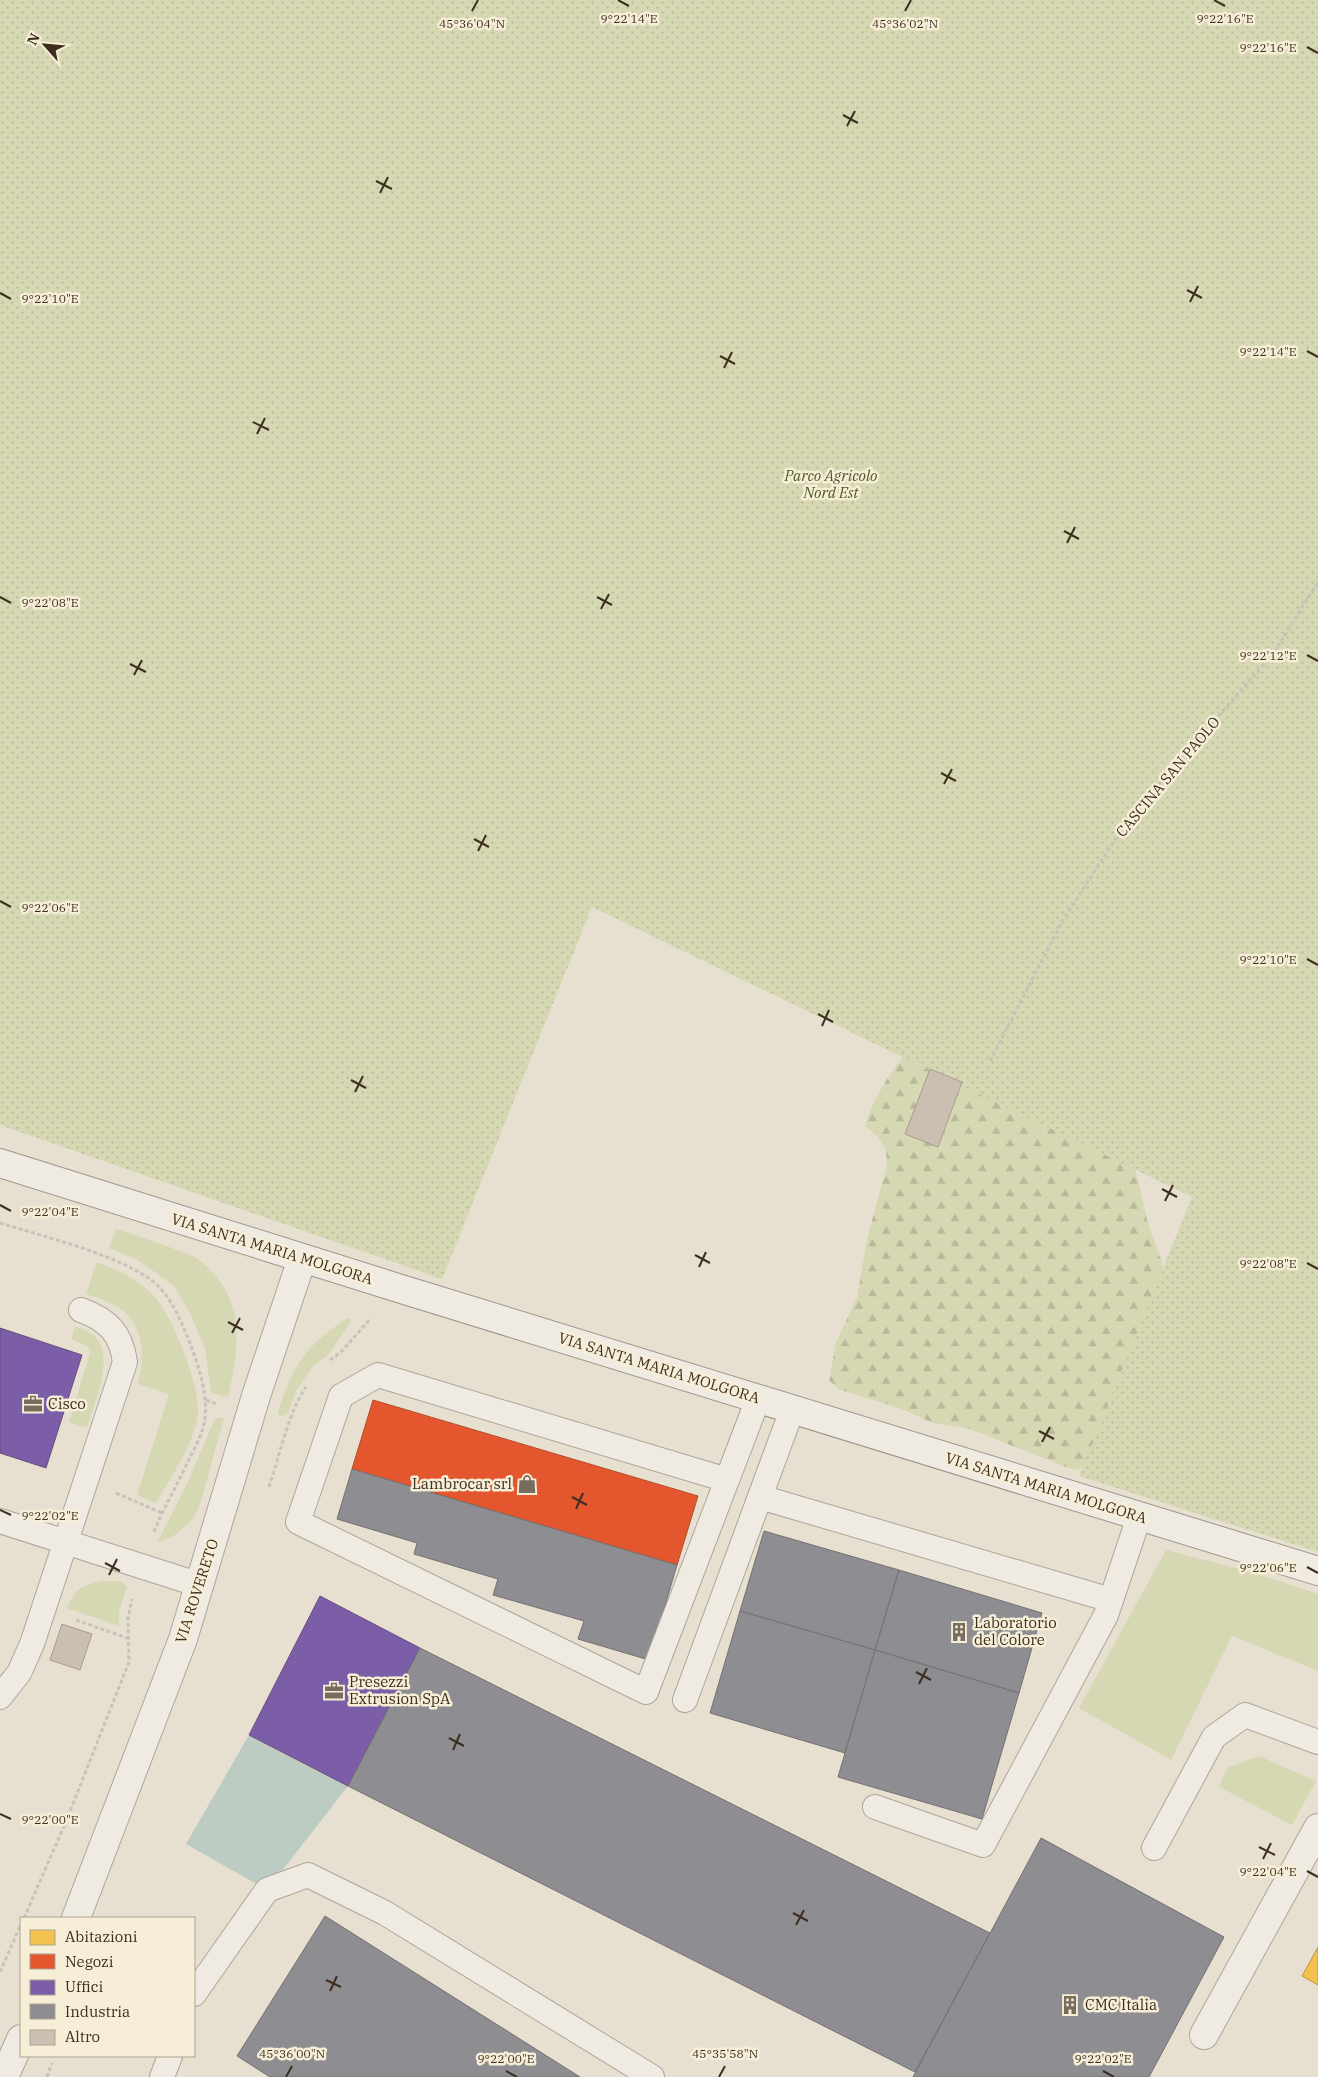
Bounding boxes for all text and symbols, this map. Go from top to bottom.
text: 9°22'14"E [600,11,658,26]
text: 9°22'16"E [1196,11,1254,26]
text: 45°36'04"N [439,16,505,31]
text: 45°36'02"N [872,16,938,31]
north arrow [20,20,70,70]
text: N [23,30,44,48]
text: 9°22'16"E [1239,40,1297,55]
text: 9°22'10"E [21,291,79,306]
text: 9°22'14"E [1239,344,1297,359]
park label: Parco Agricolo Nord Est [783,466,878,502]
text: 9°22'08"E [21,595,79,610]
text: 9°22'12"E [1239,648,1297,663]
street label: CASCINA SAN PAOLO [1112,712,1224,841]
text: 9°22'06"E [21,900,79,915]
text: 9°22'10"E [1239,952,1297,967]
text: 9°22'04"E [21,1204,79,1219]
street label: VIA SANTA MARIA MOLGORA [169,1209,376,1288]
text: 9°22'08"E [1239,1256,1297,1271]
street label: VIA SANTA MARIA MOLGORA [556,1328,763,1407]
office icon: Cisco [22,1393,44,1415]
place label: Cisco [48,1394,86,1413]
street label: VIA SANTA MARIA MOLGORA [943,1448,1150,1527]
shop icon: Lambrocar srl [516,1473,538,1495]
place label: Lambrocar srl [412,1474,512,1493]
text: 9°22'02"E [21,1508,79,1523]
street label: VIA ROVERETO [171,1536,222,1646]
text: 9°22'06"E [1239,1560,1297,1575]
place label: Laboratorio del Colore [974,1613,1057,1649]
building icon: Laboratorio del Colore [948,1621,970,1643]
place label: Presezzi Extrusion SpA [349,1672,451,1708]
office icon: Presezzi Extrusion SpA [323,1680,345,1702]
text: 9°22'00"E [21,1812,79,1827]
text: 9°22'04"E [1239,1864,1297,1879]
legend [20,1917,195,2057]
text: Abitazioni [65,1927,138,1946]
text: Negozi [65,1952,114,1971]
text: Uffici [65,1977,103,1996]
building icon: CMC Italia [1059,1994,1081,2016]
place label: CMC Italia [1085,1995,1157,2014]
text: Industria [65,2002,130,2021]
text: Altro [65,2027,100,2046]
text: 45°36'00"N [259,2046,325,2061]
text: 45°35'58"N [692,2046,758,2061]
text: 9°22'00"E [477,2051,535,2066]
text: 9°22'02"E [1074,2051,1132,2066]

